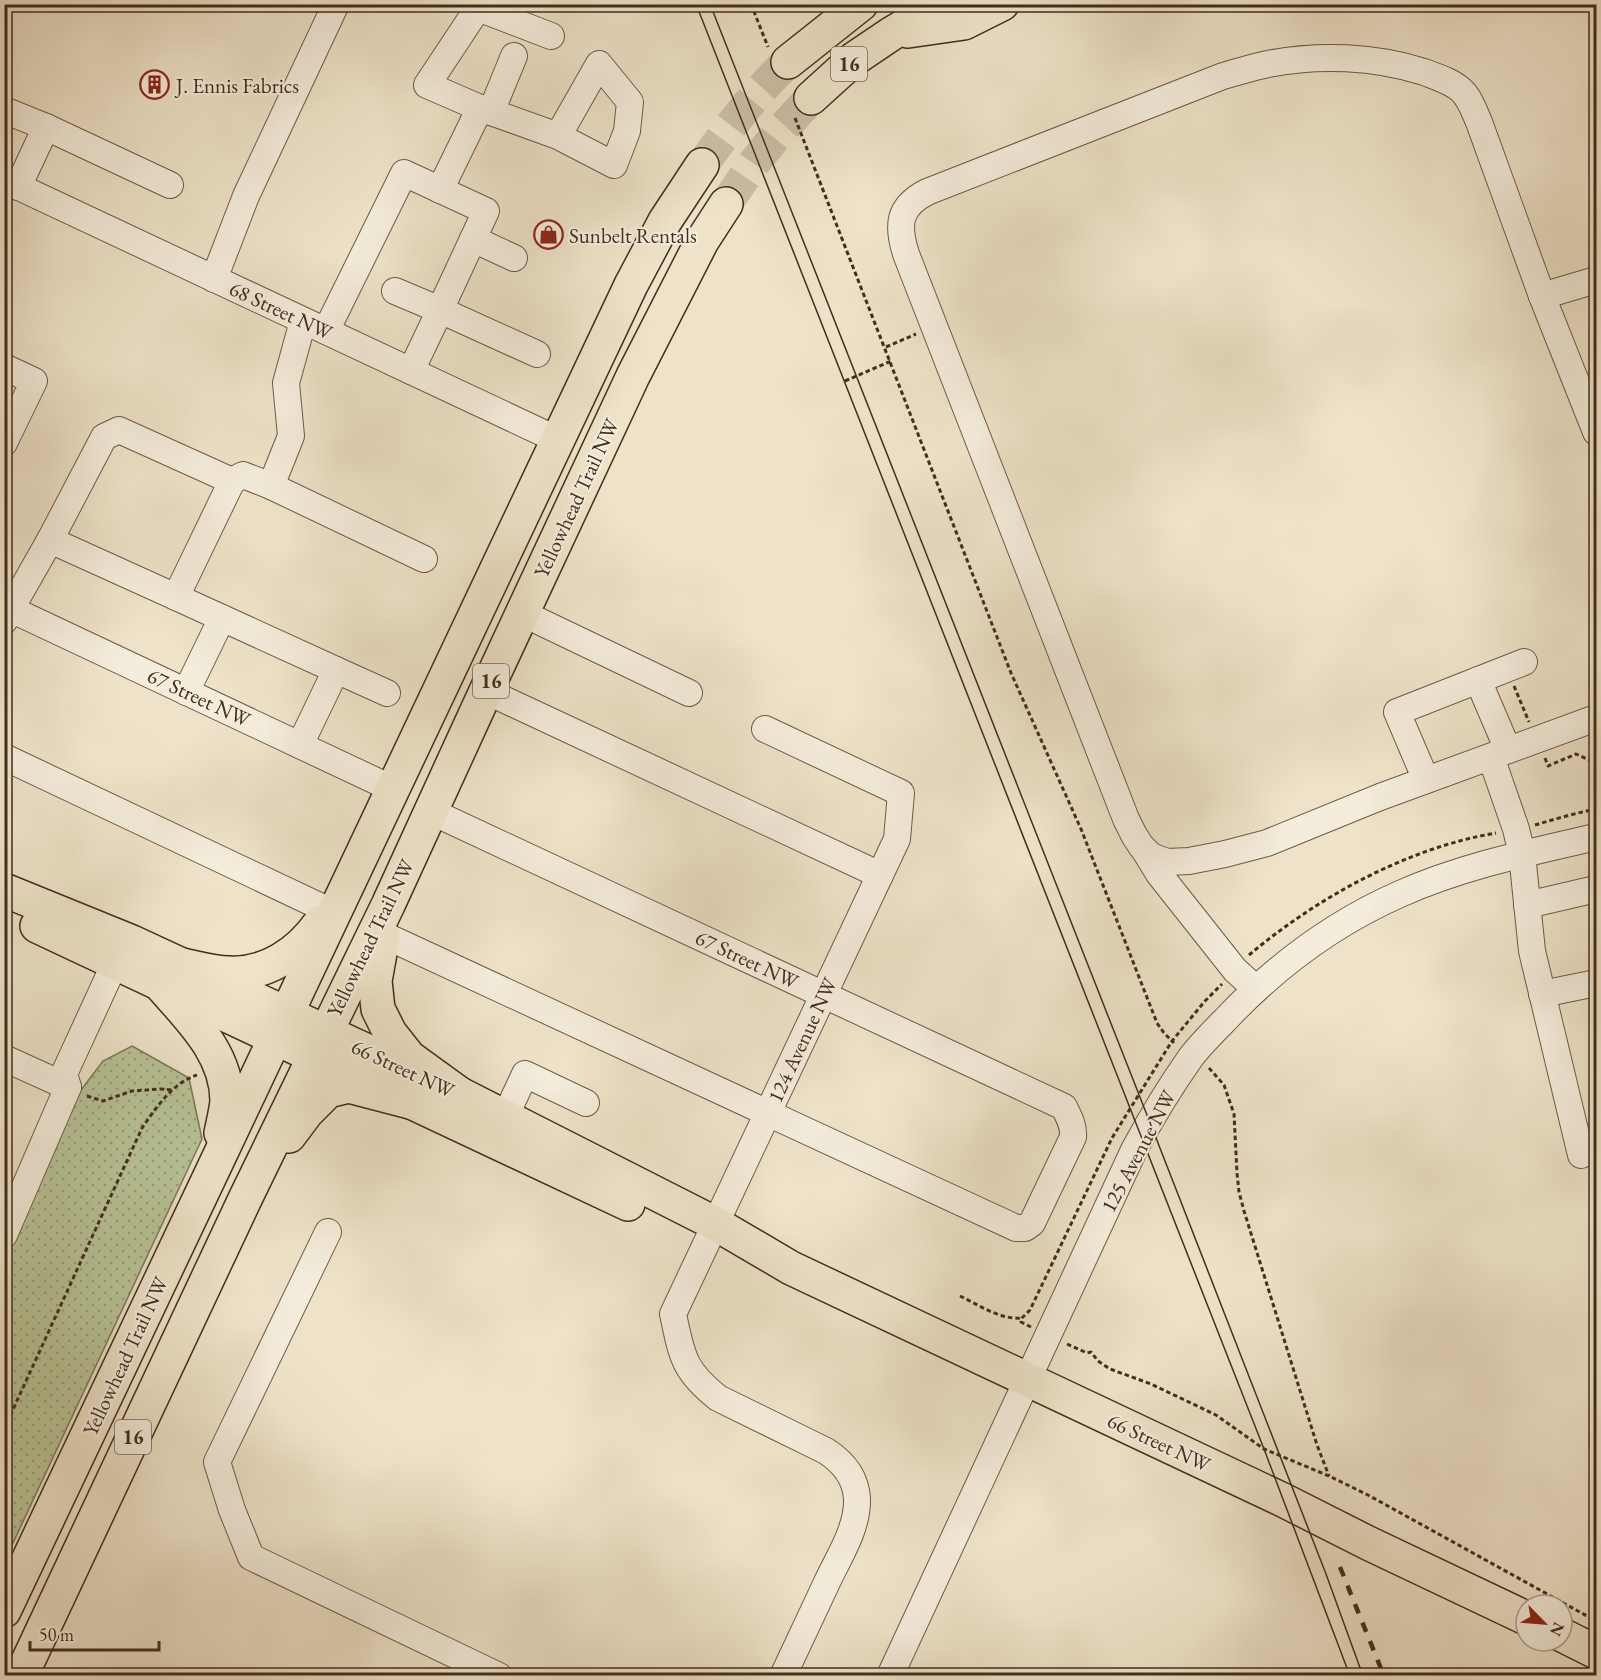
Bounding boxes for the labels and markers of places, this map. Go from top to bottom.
building icon: J. Ennis Fabrics [139,69,171,101]
place label: J. Ennis Fabrics [174,72,299,99]
shop icon: Sunbelt Rentals [532,219,564,251]
place label: Sunbelt Rentals [569,222,697,249]

